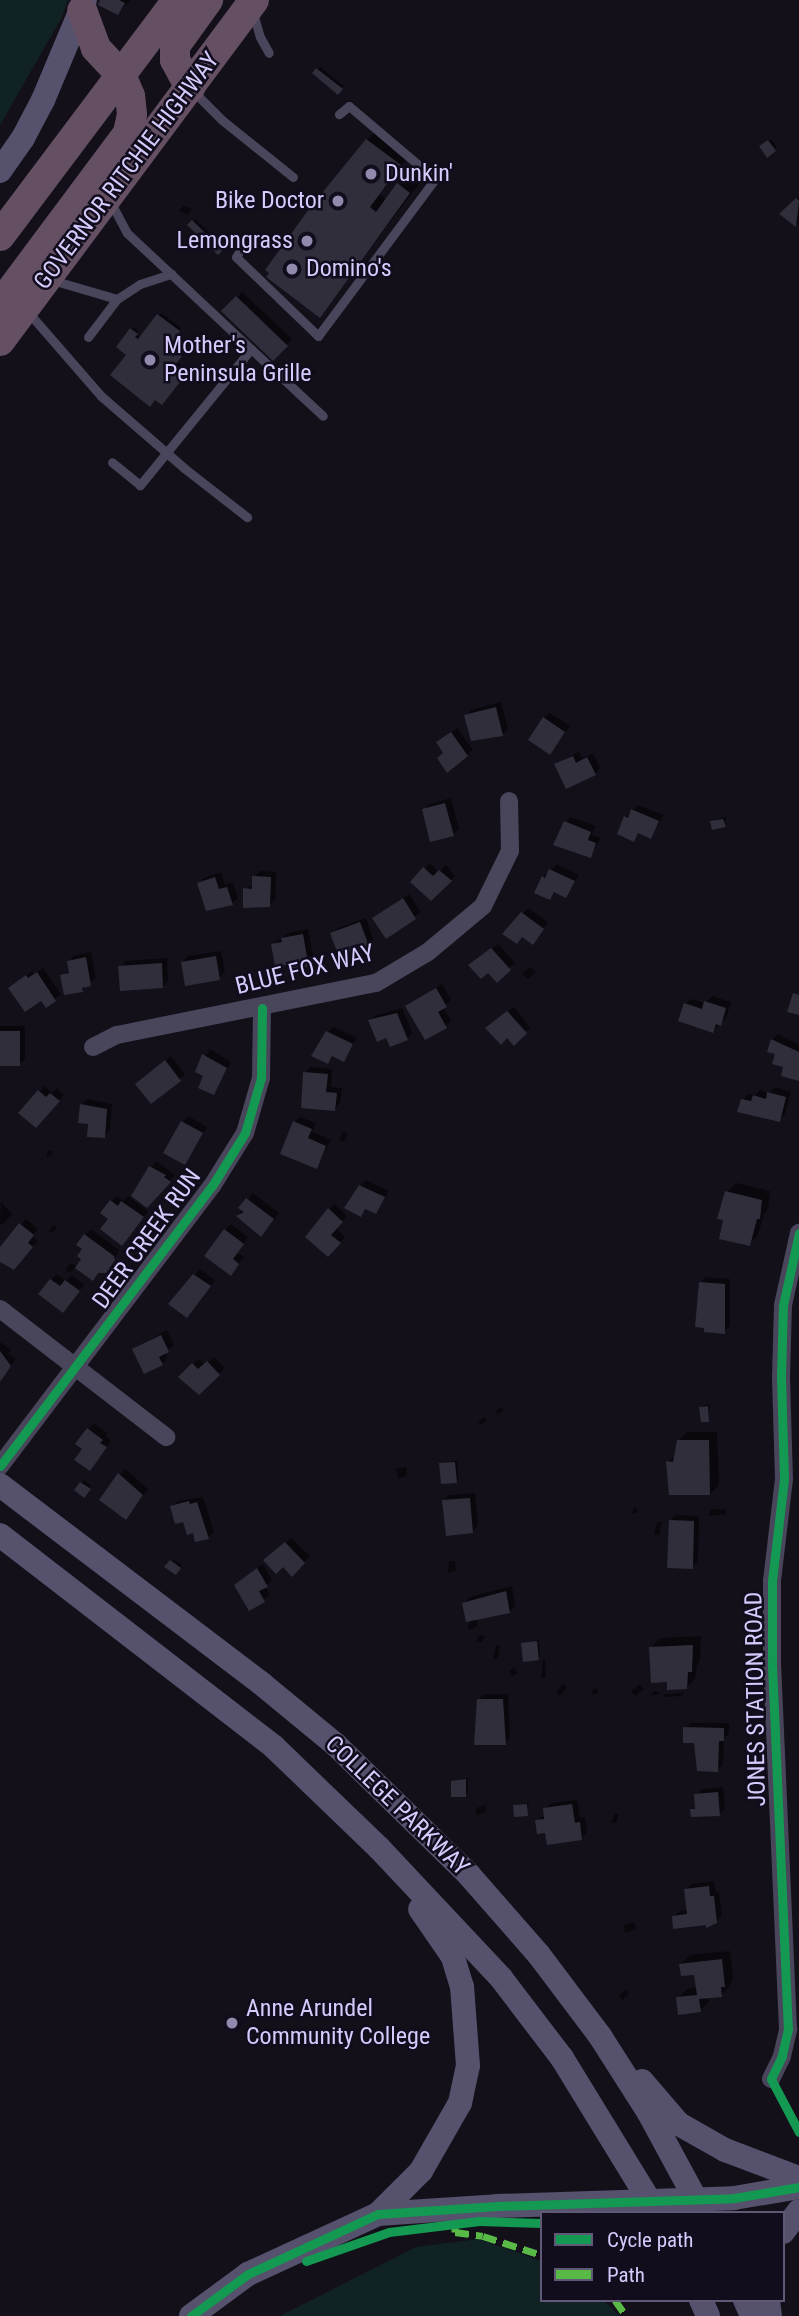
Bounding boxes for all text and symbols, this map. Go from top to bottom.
street label: GOVERNOR RITCHIE HIGHWAY [28,47,226,295]
place label: Dunkin' [385,160,453,188]
marker: Dunkin' [363,166,379,182]
place label: Bike Doctor [215,187,324,215]
marker: Bike Doctor [330,193,346,209]
place label: Lemongrass [177,227,293,255]
marker: Lemongrass [299,233,315,249]
place label: Domino's [306,255,392,283]
marker: Domino's [284,261,300,277]
place label: Mother's Peninsula Grille [164,332,311,388]
marker: Mother's Peninsula Grille [142,352,158,368]
street label: BLUE FOX WAY [232,939,378,1001]
street label: DEER CREEK RUN [87,1164,207,1314]
street label: JONES STATION ROAD [740,1591,772,1807]
street label: COLLEGE PARKWAY [319,1730,475,1882]
place label: Anne Arundel Community College [246,1995,430,2051]
marker: Anne Arundel Community College [224,2015,240,2031]
legend [540,2211,785,2302]
text: Cycle path [607,2228,693,2252]
text: Path [607,2263,645,2287]

